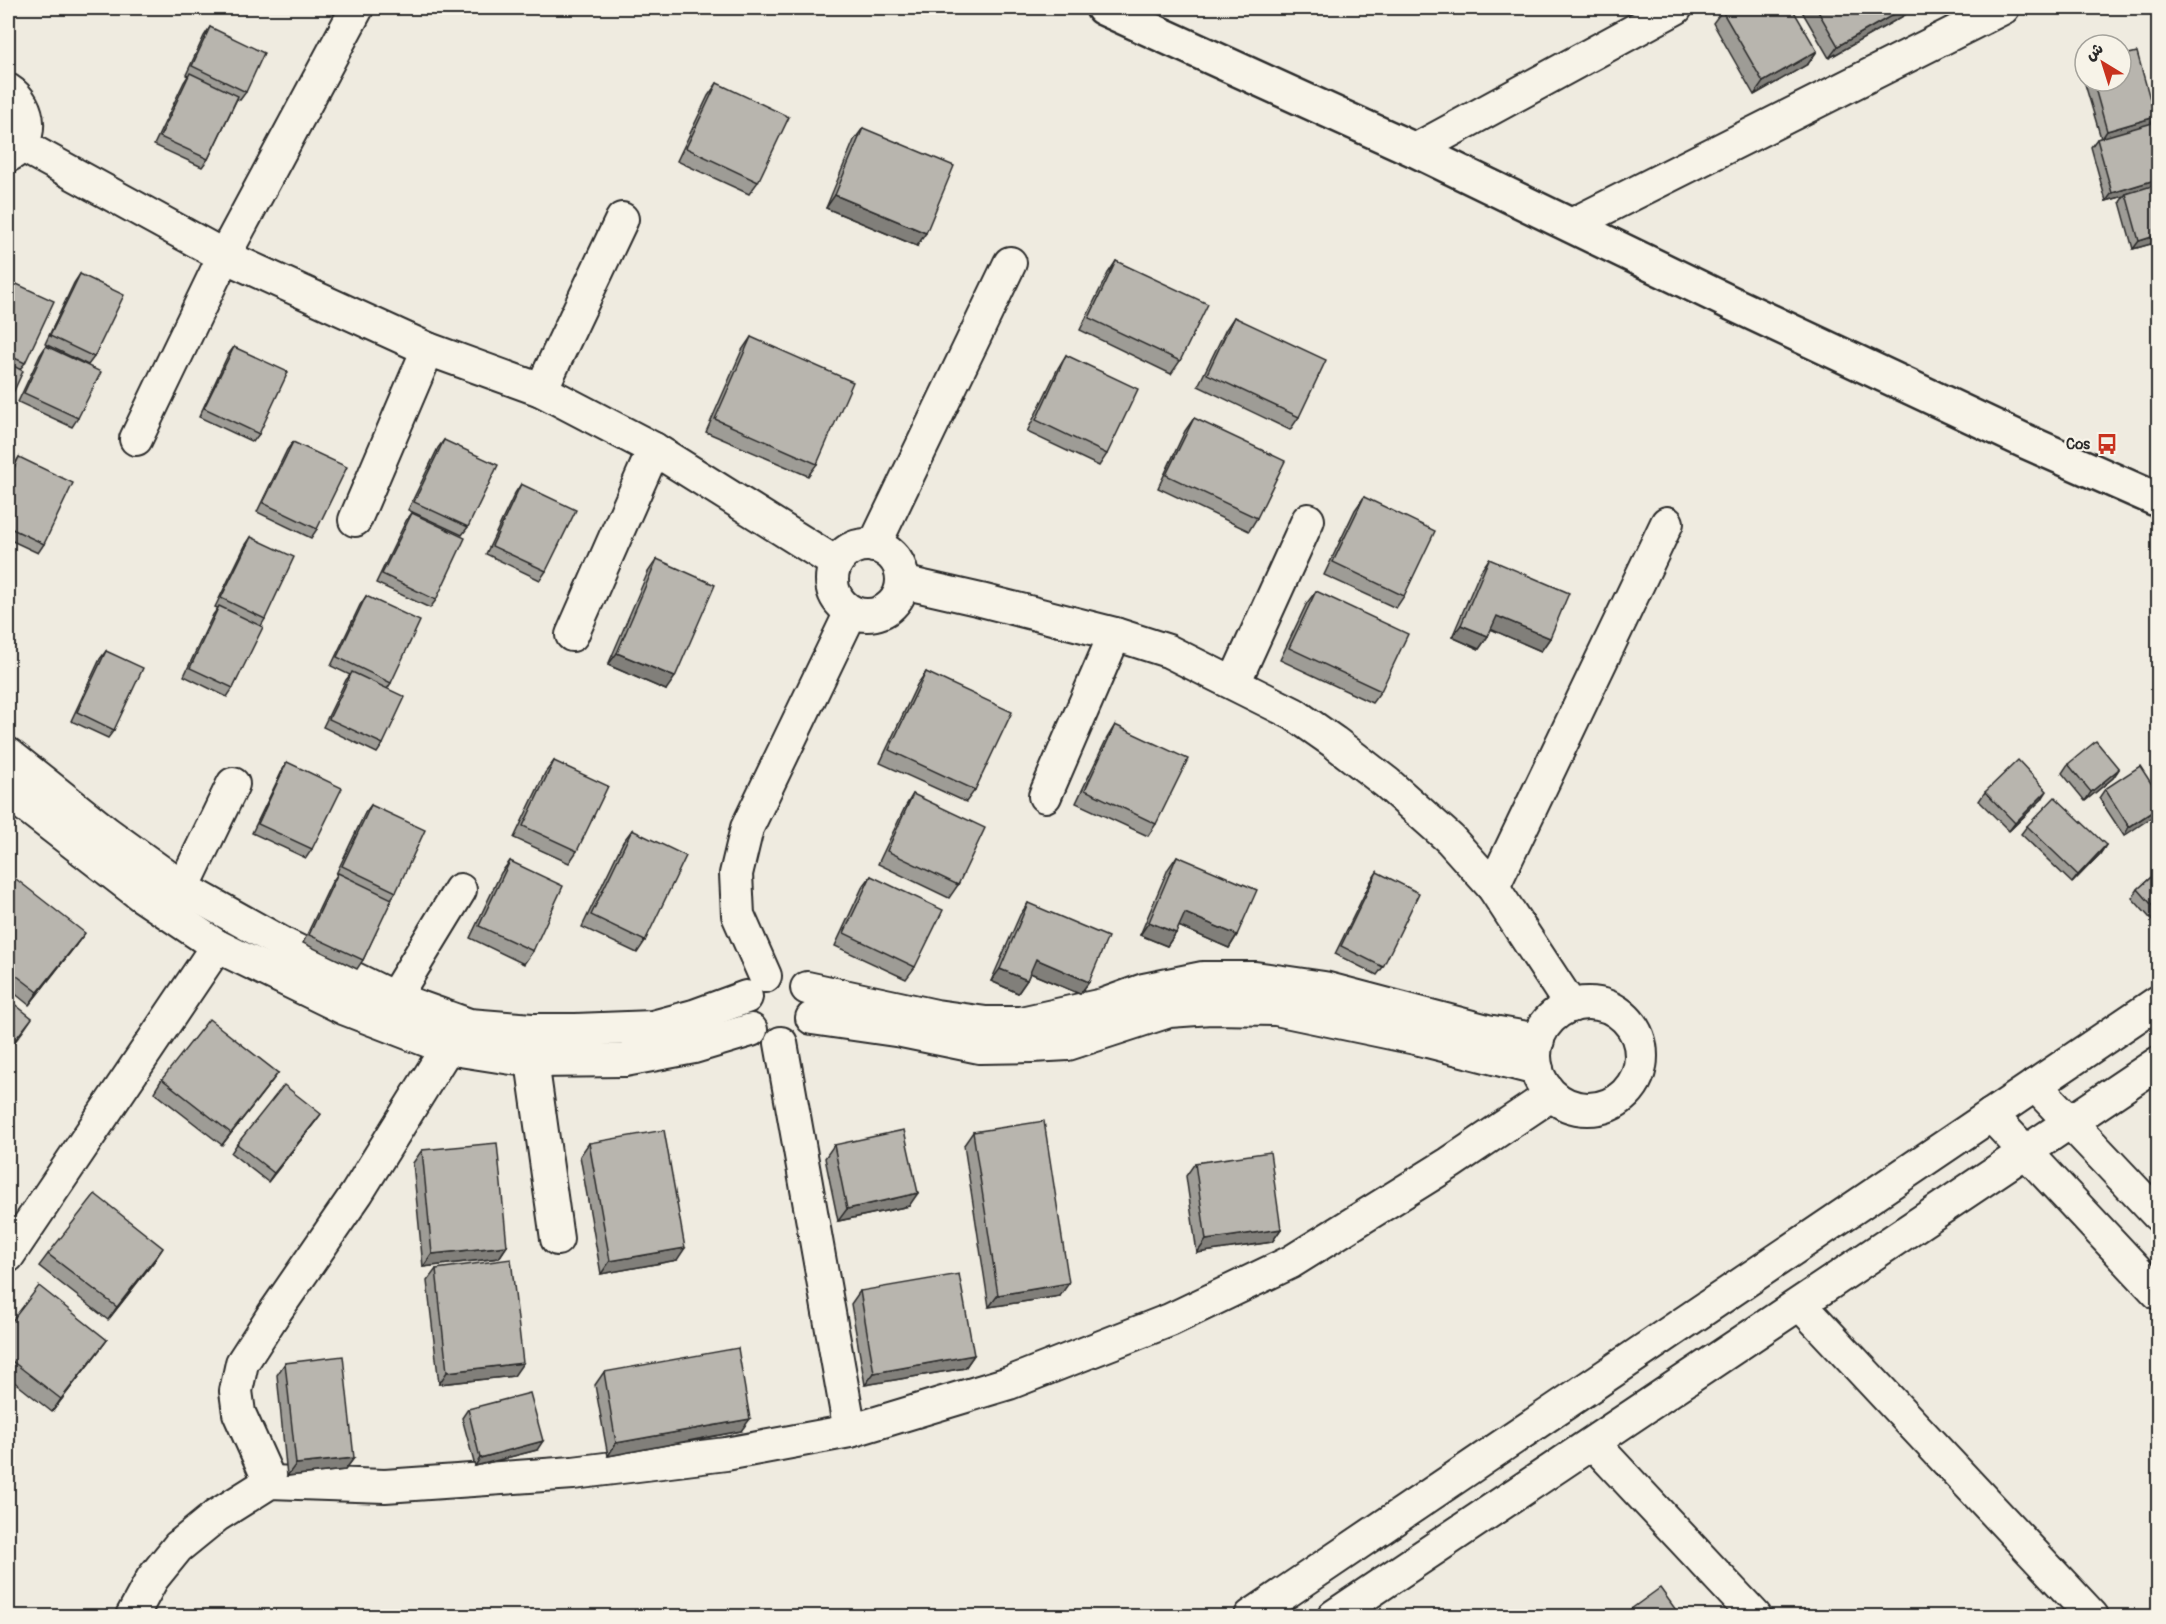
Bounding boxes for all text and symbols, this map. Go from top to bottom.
north arrow [2073,33,2133,93]
text: ش [2081,39,2107,65]
bus stop icon: Cos [2095,432,2119,456]
place label: Cos [2066,435,2090,454]

